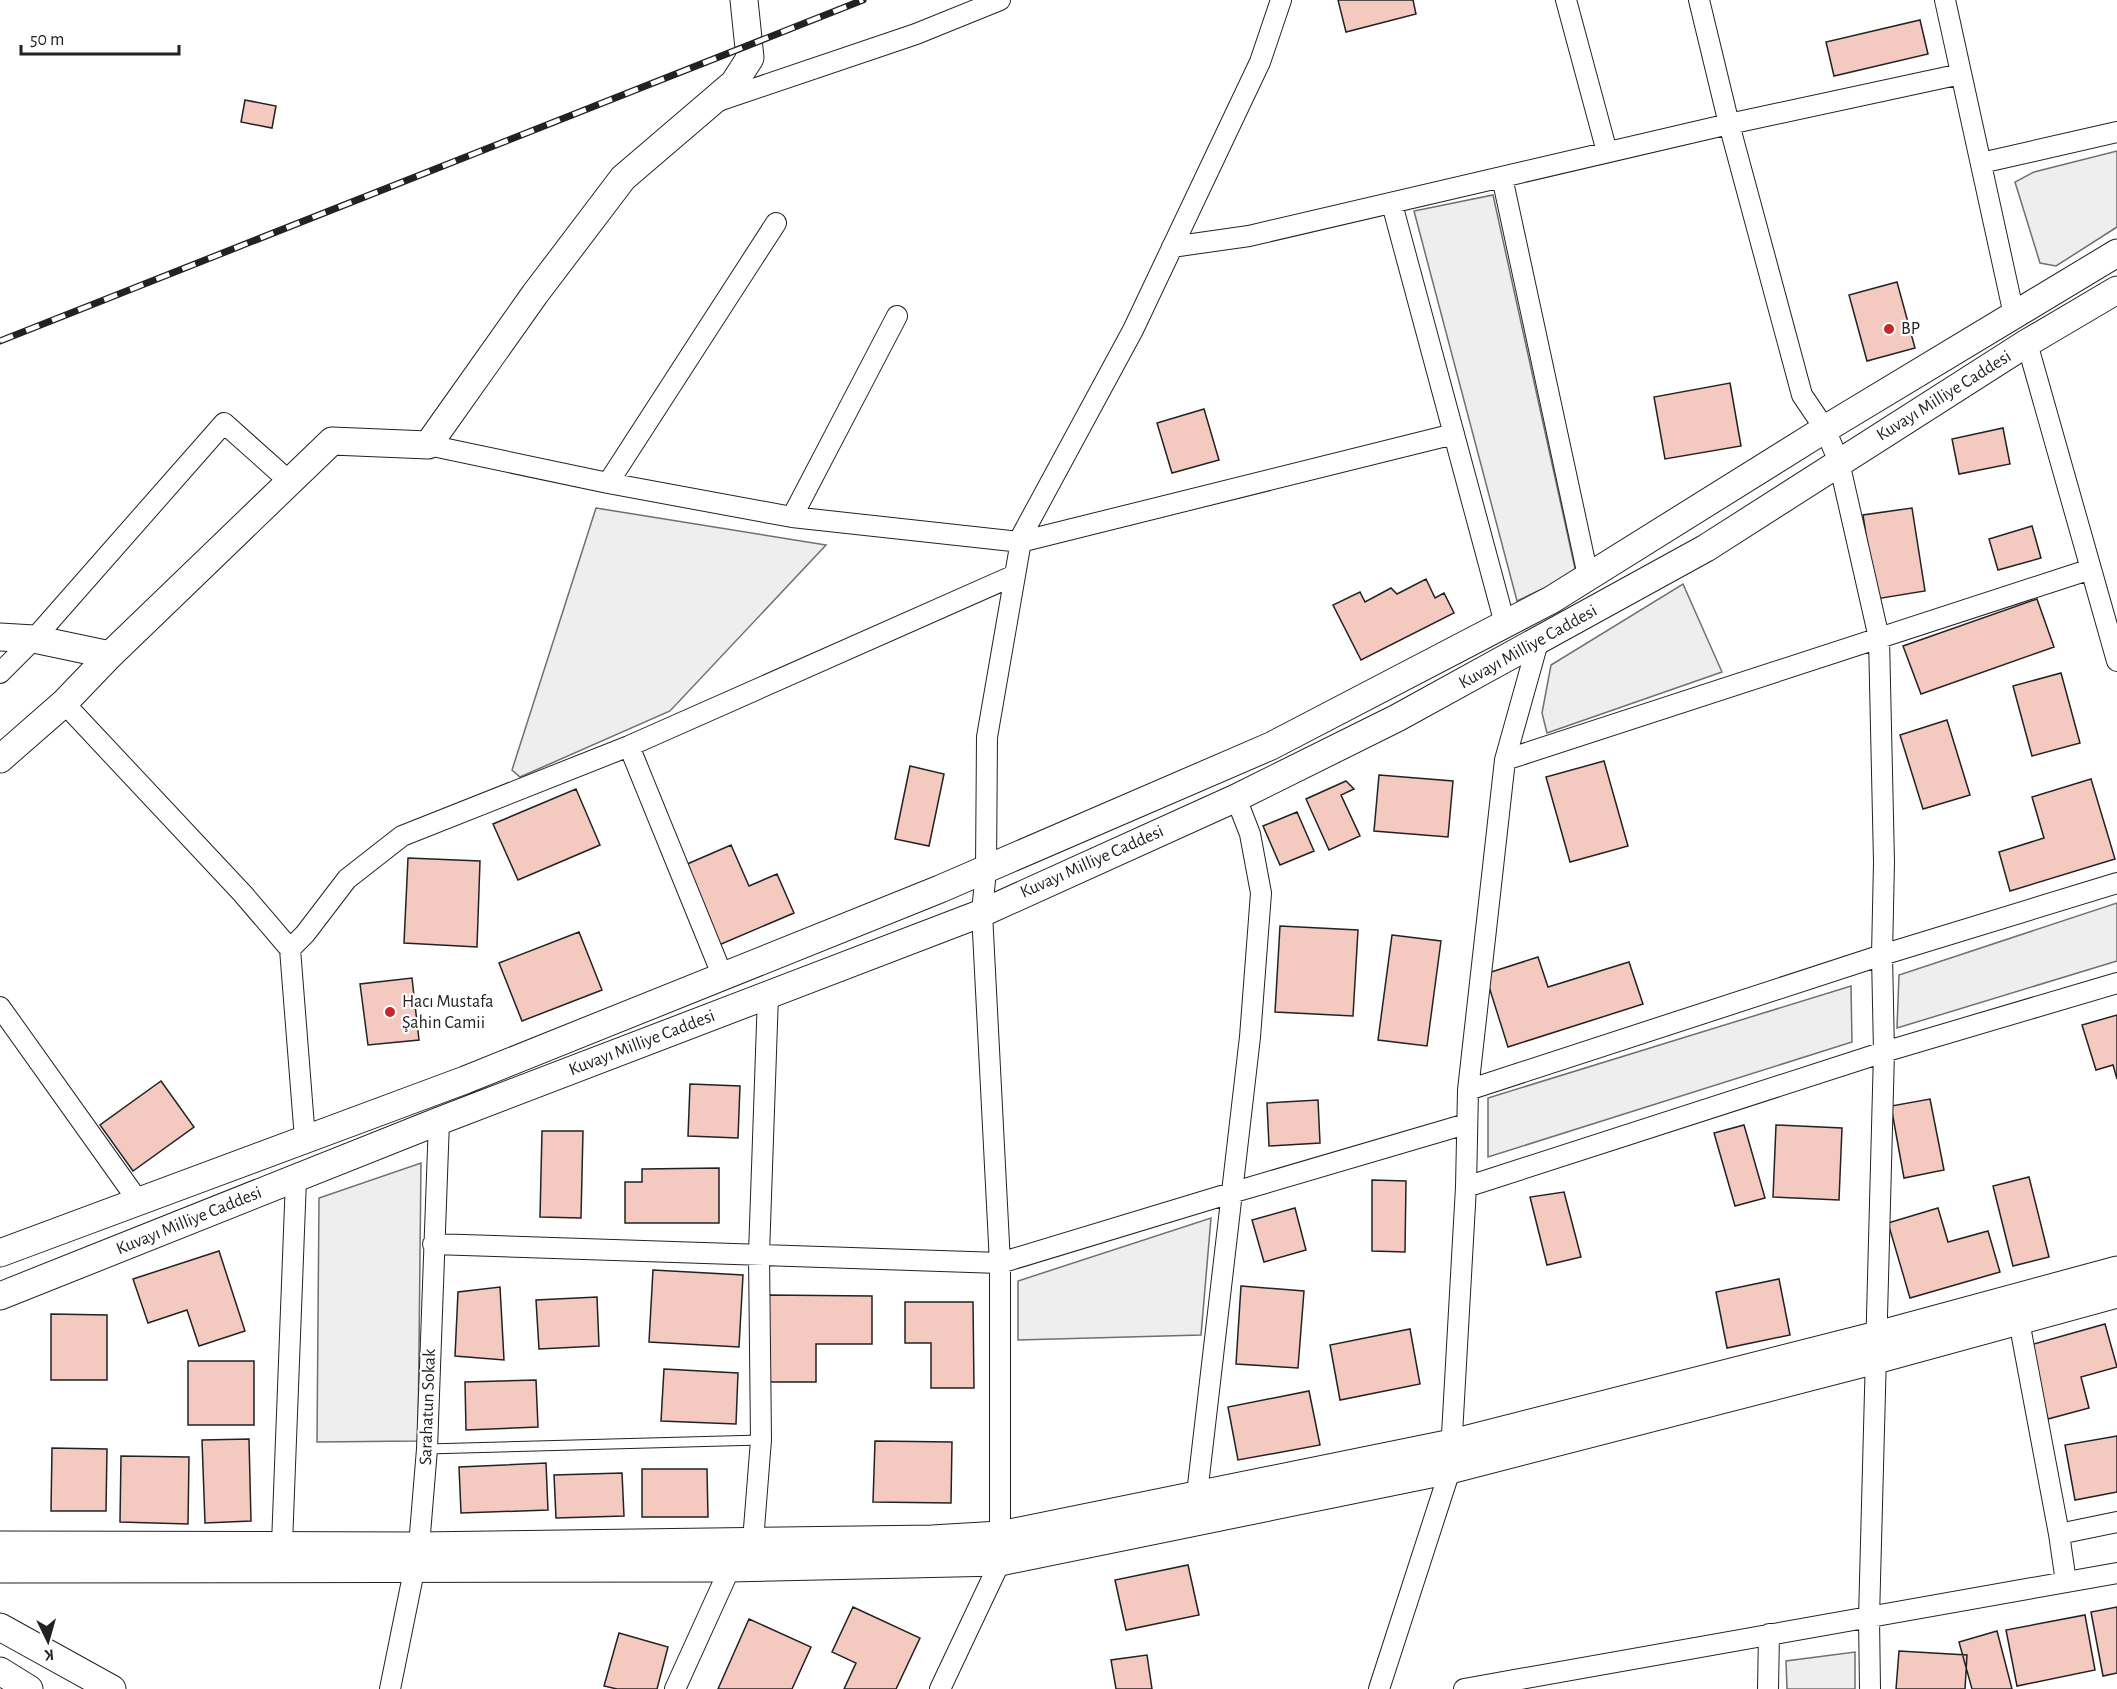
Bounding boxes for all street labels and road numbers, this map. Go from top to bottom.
street label: Kuvayı Milliye Caddesi [1873,347,2015,445]
street label: Kuvayı Milliye Caddesi [1456,602,1600,692]
street label: Kuvayı Milliye Caddesi [1018,822,1166,902]
street label: Kuvayı Milliye Caddesi [566,1007,718,1079]
street label: Kuvayı Milliye Caddesi [114,1184,264,1258]
street label: Sarahatun Sokak [417,1348,439,1465]

